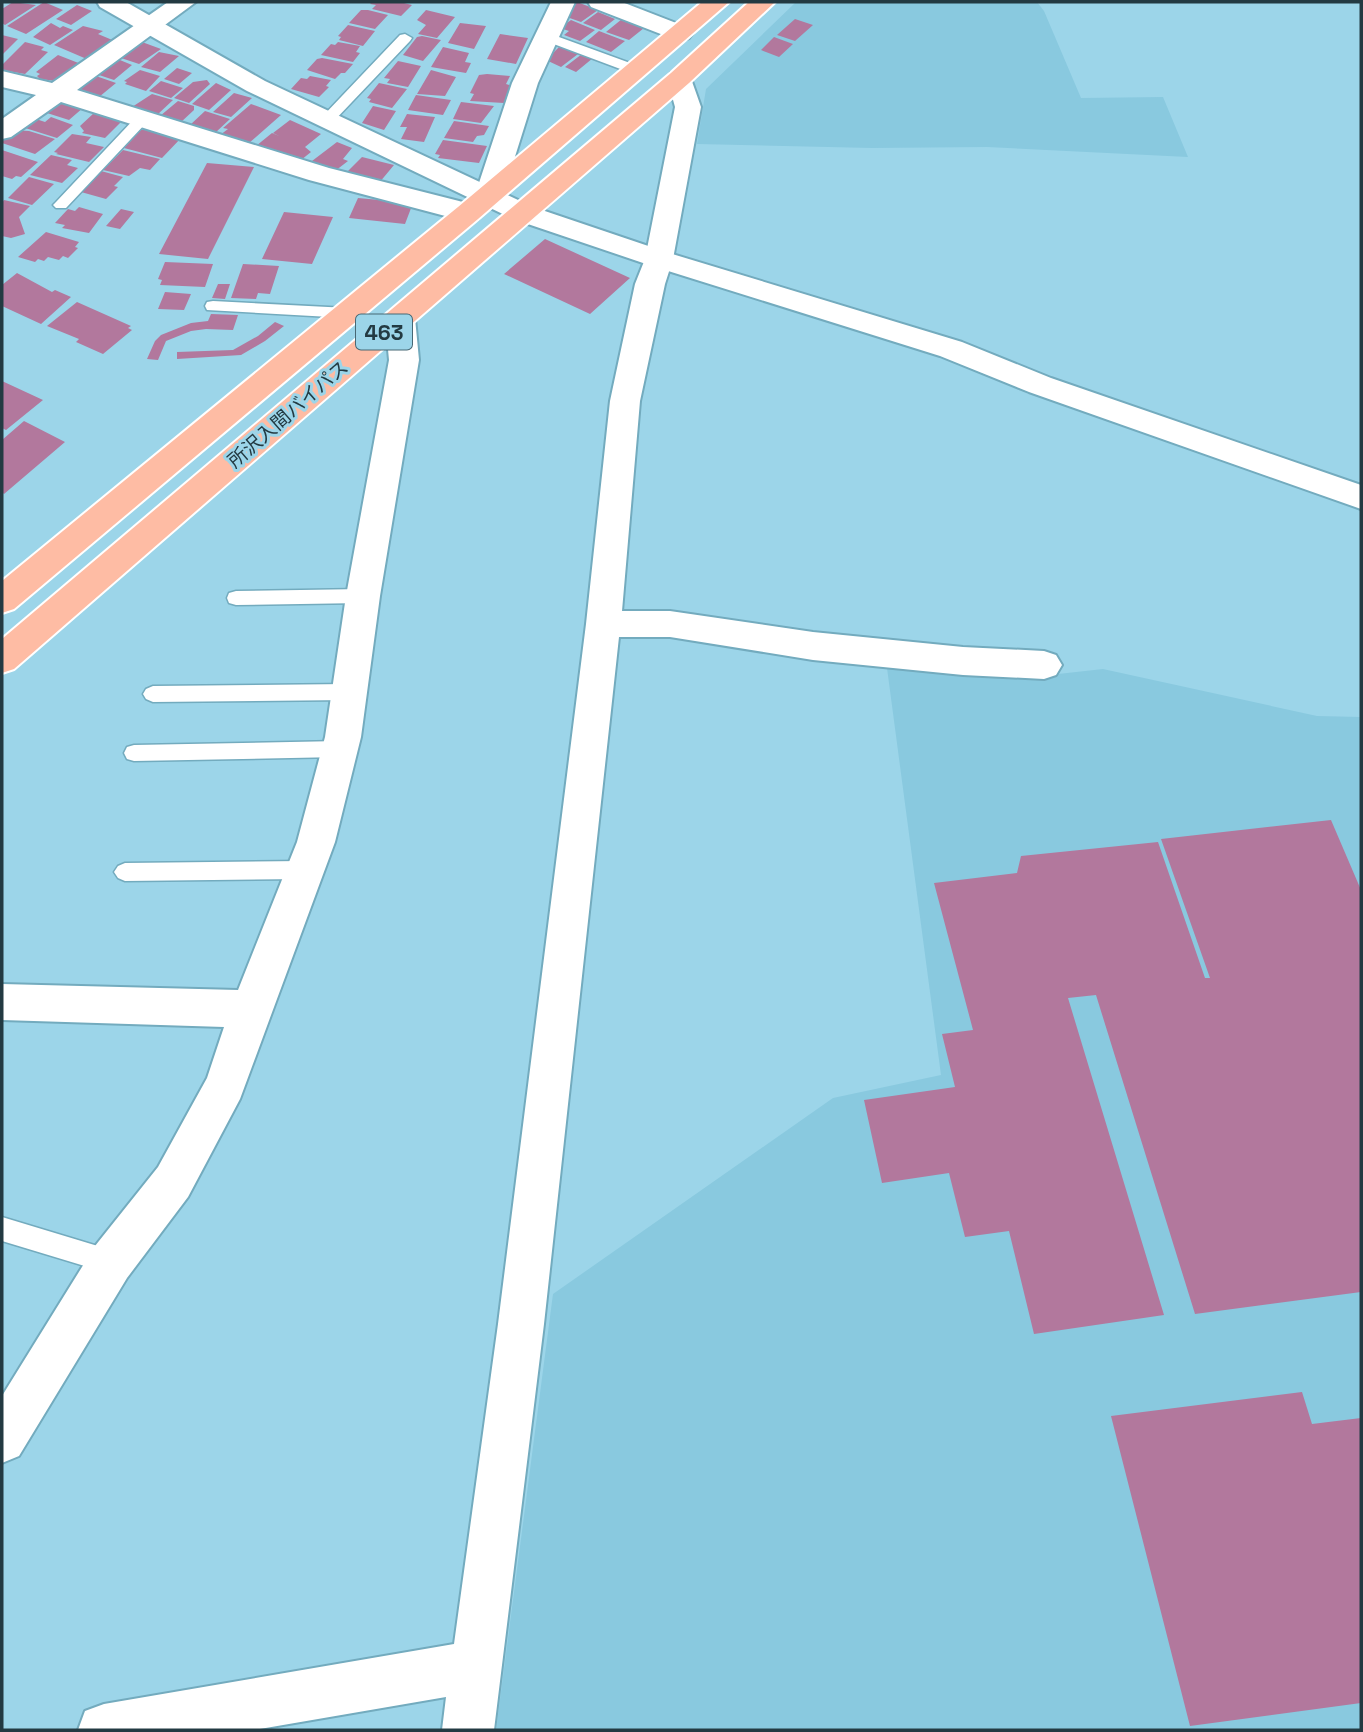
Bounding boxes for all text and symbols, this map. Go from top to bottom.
road number: 463 [356,314,412,350]
street label: 所沢入間バイパス [223,355,353,473]

